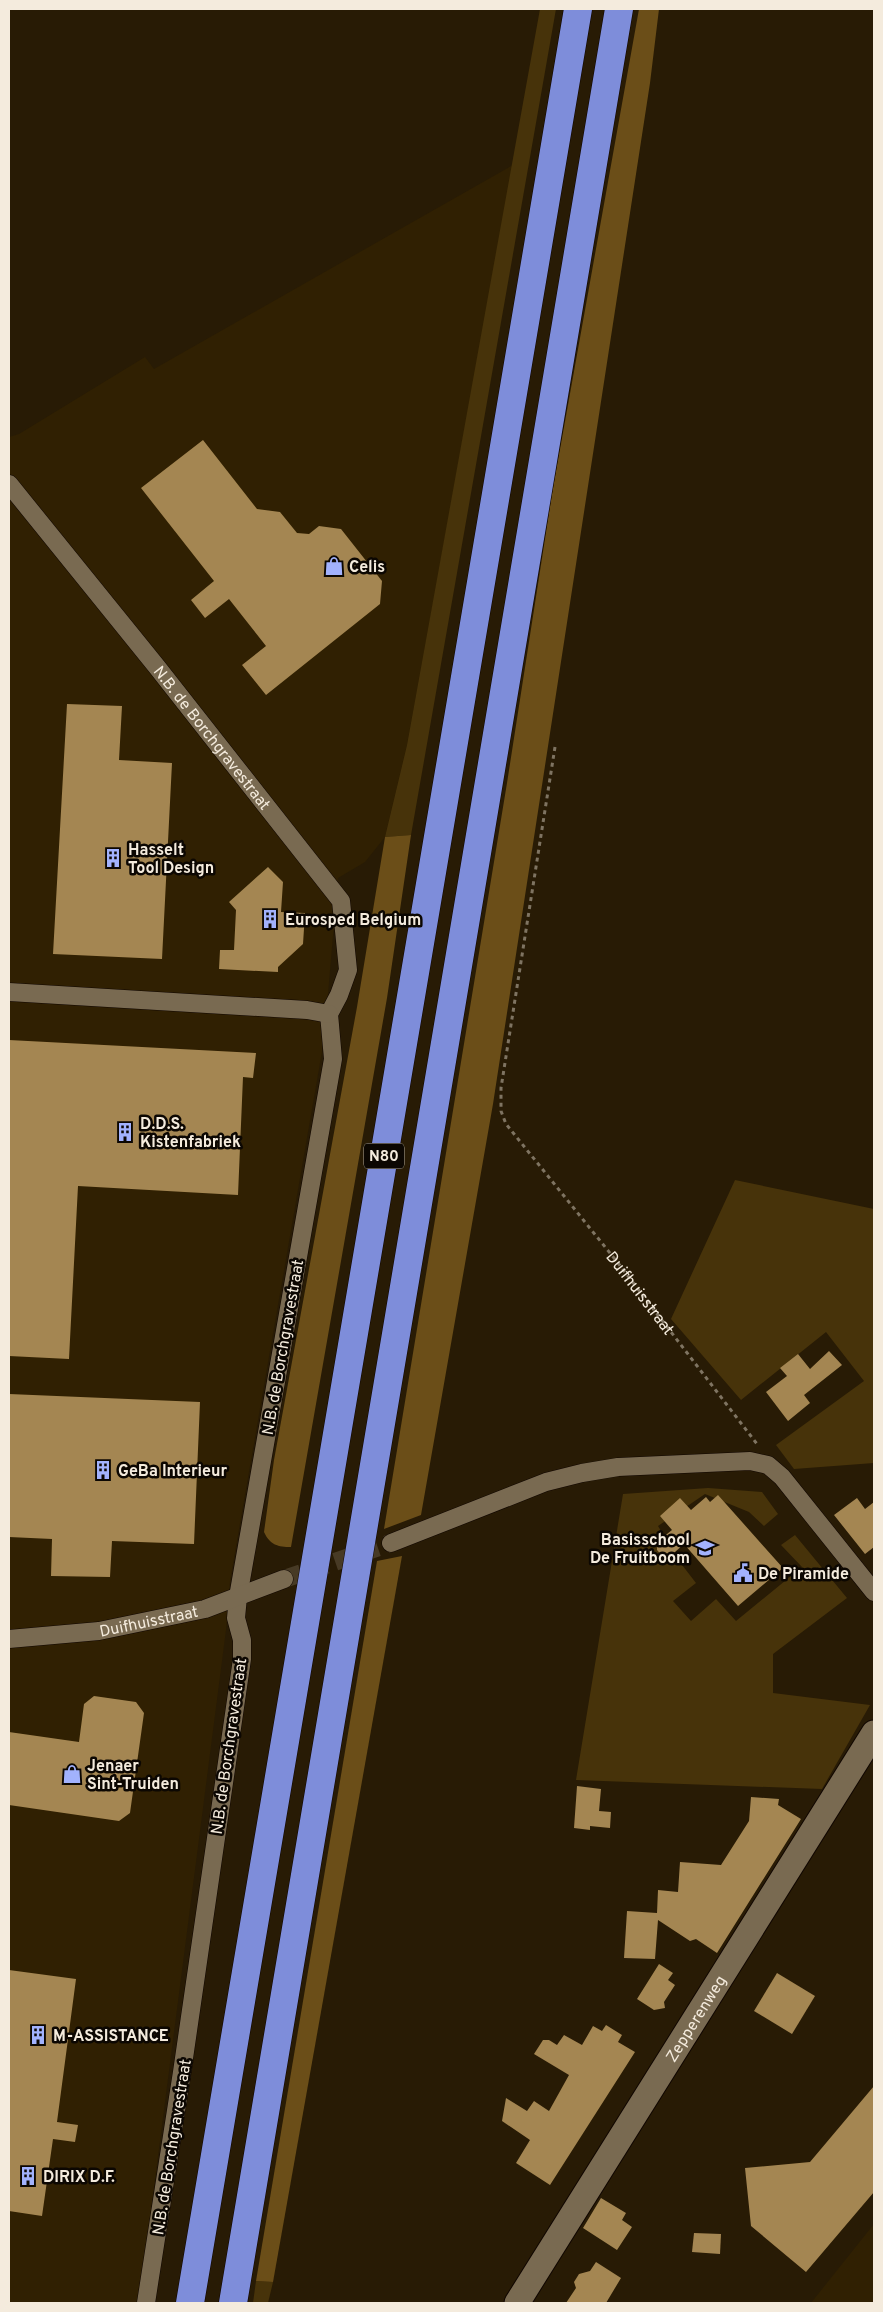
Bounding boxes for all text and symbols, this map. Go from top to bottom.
shop icon: Celis [323,555,345,577]
place label: Celis [349,558,385,578]
street label: N.B. de Borchgravestraat [148,663,274,815]
place label: Hasselt Tool Design [128,841,214,879]
building icon: Hasselt Tool Design [102,847,124,869]
building icon: Eurosped Belgium [259,908,281,930]
place label: Eurosped Belgium [285,911,421,931]
place label: D.D.S. Kistenfabriek [140,1115,241,1153]
building icon: D.D.S. Kistenfabriek [114,1121,136,1143]
road number: N80 [364,1144,404,1168]
street label: Duifhuisstraat [601,1248,678,1340]
street label: N.B. de Borchgravestraat [259,1258,309,1437]
building icon: GeBa Interieur [92,1459,114,1481]
place label: GeBa Interieur [118,1462,228,1482]
place label: Basisschool De Fruitboom [590,1531,690,1569]
school or university icon: Basisschool De Fruitboom [694,1537,716,1559]
public building icon: De Piramide [732,1562,754,1584]
place label: De Piramide [758,1565,849,1585]
street label: Duifhuisstraat [98,1603,200,1643]
street label: N.B. de Borchgravestraat [208,1657,252,1836]
place label: Jenaer Sint-Truiden [87,1757,179,1795]
shop icon: Jenaer Sint-Truiden [61,1763,83,1785]
street label: Zepperenweg [662,1972,732,2066]
building icon: M-ASSISTANCE [27,2024,49,2046]
place label: M-ASSISTANCE [53,2027,169,2047]
street label: N.B. de Borchgravestraat [149,2058,197,2237]
building icon: DIRIX D.F. [17,2165,39,2187]
place label: DIRIX D.F. [43,2168,115,2188]

